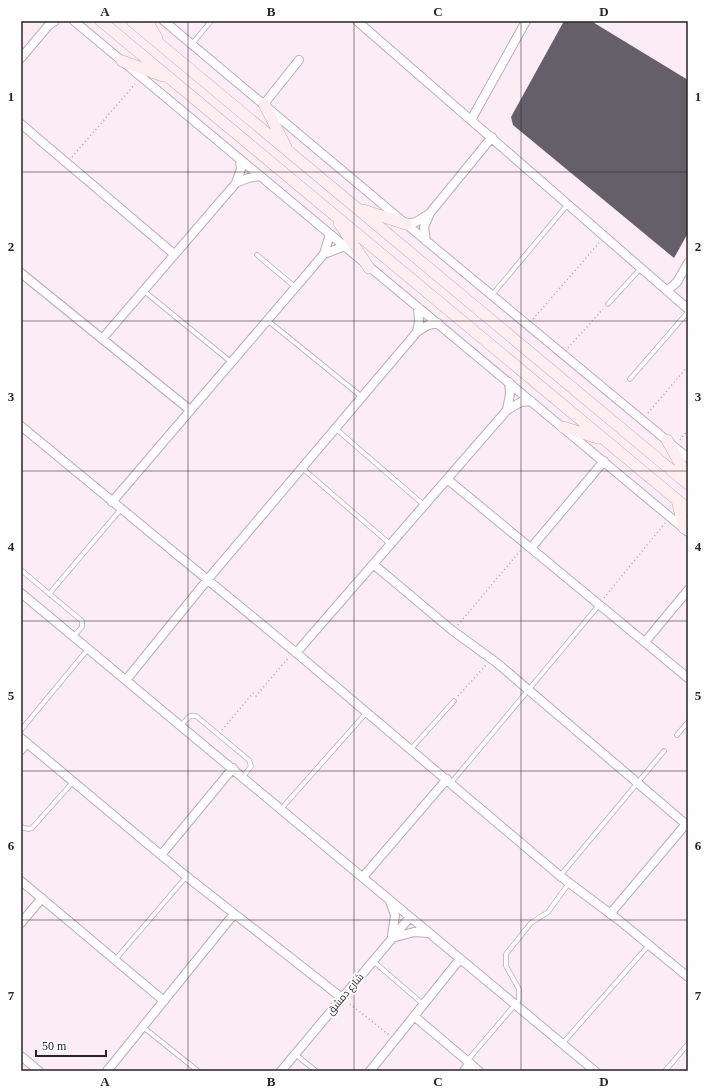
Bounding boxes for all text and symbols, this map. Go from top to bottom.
text: A [100,4,110,19]
text: B [267,4,276,19]
text: C [433,4,443,19]
text: D [599,4,609,19]
text: 1 [8,89,14,104]
text: 1 [695,89,701,104]
text: 2 [8,239,14,254]
text: 2 [695,239,701,254]
text: 3 [8,389,15,404]
text: 3 [695,389,702,404]
text: 4 [8,539,15,554]
text: 4 [695,539,702,554]
text: 5 [8,688,15,703]
text: 5 [695,688,702,703]
text: 6 [8,838,15,853]
text: 6 [695,838,702,853]
street label: شارع دمشق [325,971,366,1018]
text: 7 [8,988,15,1003]
text: 7 [695,988,702,1003]
scale bar [36,1032,106,1058]
text: 50 m [42,1039,67,1053]
text: A [100,1074,110,1089]
text: B [267,1074,276,1089]
text: C [433,1074,443,1089]
text: D [599,1074,609,1089]

